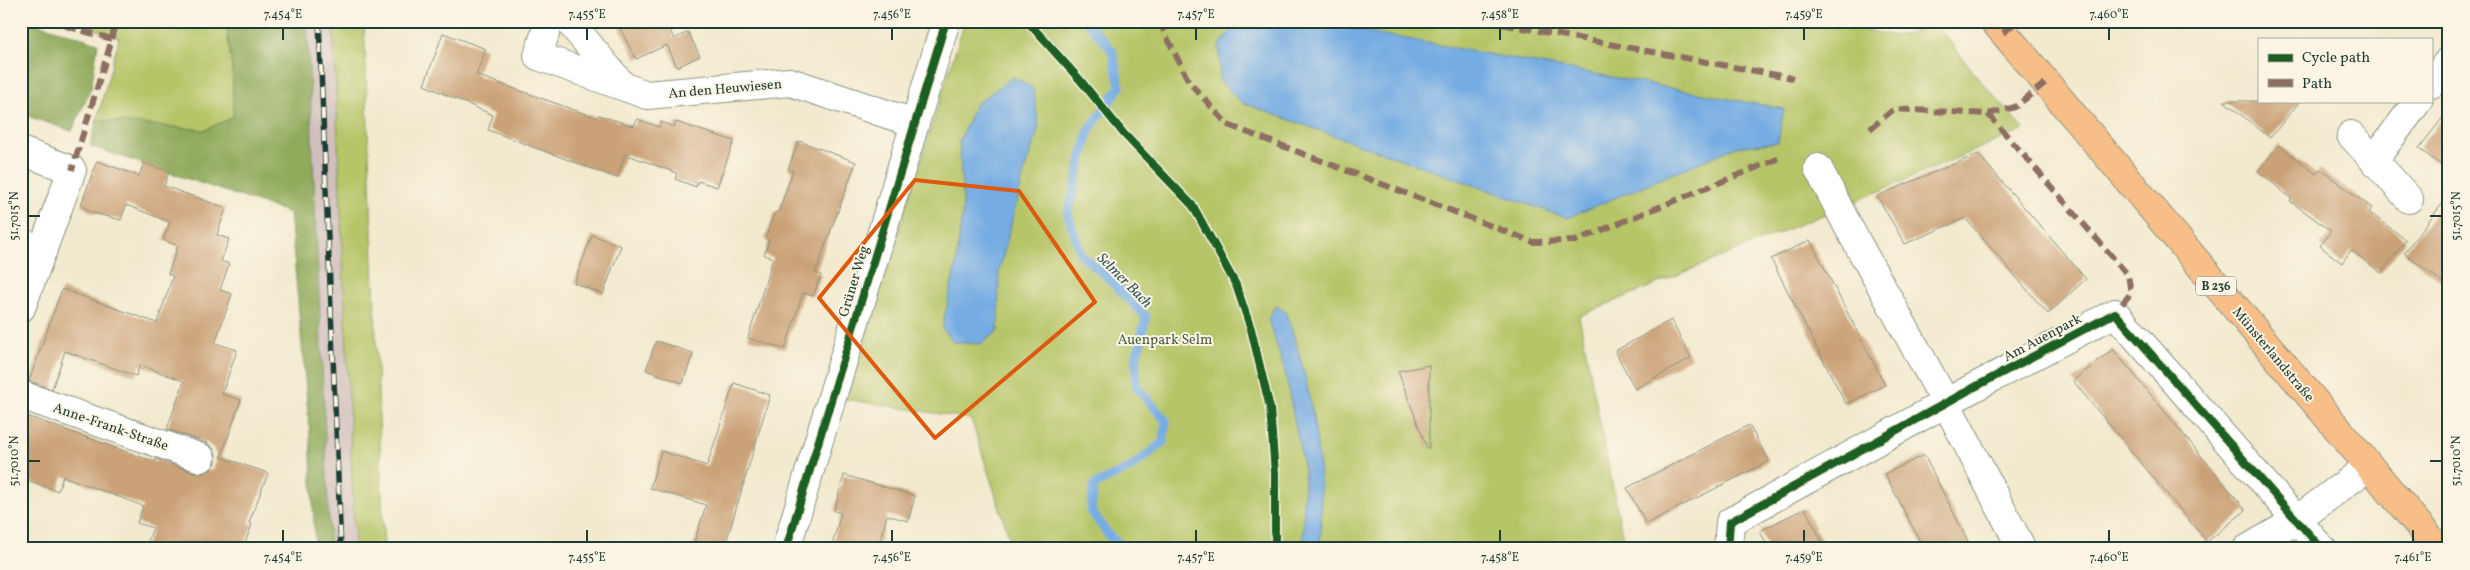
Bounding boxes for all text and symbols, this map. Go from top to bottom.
text: 7.454°E [264,7,302,23]
text: 7.455°E [568,7,606,23]
text: 7.456°E [873,7,911,23]
text: 7.457°E [1177,7,1215,23]
text: 7.458°E [1481,7,1519,23]
text: 7.459°E [1785,7,1823,23]
text: 7.460°E [2089,7,2129,23]
legend [2258,38,2432,102]
text: Cycle path [2302,48,2370,69]
text: Path [2302,74,2332,95]
street label: An den Heuwiesen [668,75,783,104]
text: 51.7015°N [7,191,23,241]
text: 51.7015°N [2449,191,2465,241]
street label: Grüner Weg [835,243,874,320]
water label: Selmer Bach [1092,249,1156,313]
road number: B 236 [2196,276,2236,296]
street label: Münsterlandstraße [2228,303,2318,407]
street label: Am Auenpark [2000,310,2085,367]
park label: Auenpark Selm [1118,331,1212,350]
street label: Anne-Frank-Straße [50,399,171,456]
text: 51.7010°N [7,436,23,486]
text: 51.7010°N [2449,436,2465,486]
text: 7.454°E [264,550,302,566]
text: 7.455°E [568,550,606,566]
text: 7.456°E [873,550,911,566]
text: 7.457°E [1177,550,1215,566]
text: 7.458°E [1481,550,1519,566]
text: 7.459°E [1785,550,1823,566]
text: 7.460°E [2089,550,2129,566]
text: 7.461°E [2395,550,2431,566]

